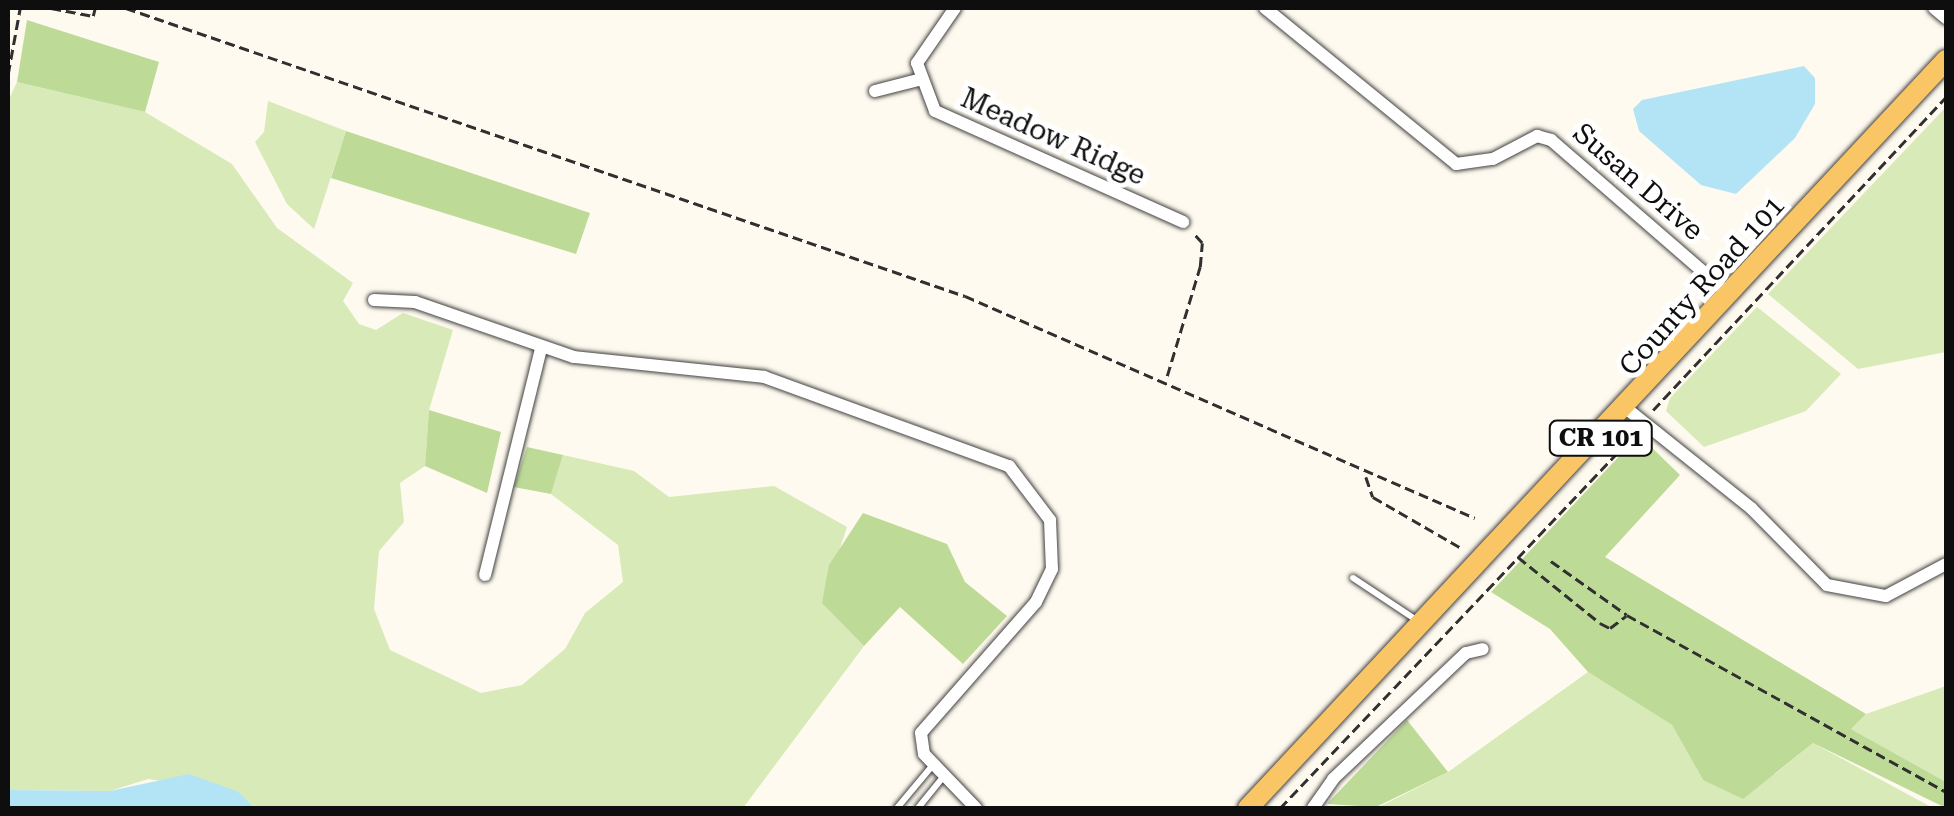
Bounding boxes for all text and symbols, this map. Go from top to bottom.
street label: Meadow Ridge [956,81,1150,193]
street label: Susan Drive [1566,116,1710,248]
street label: County Road 101 [1612,189,1792,383]
road number: CR 101 [1548,418,1654,458]

